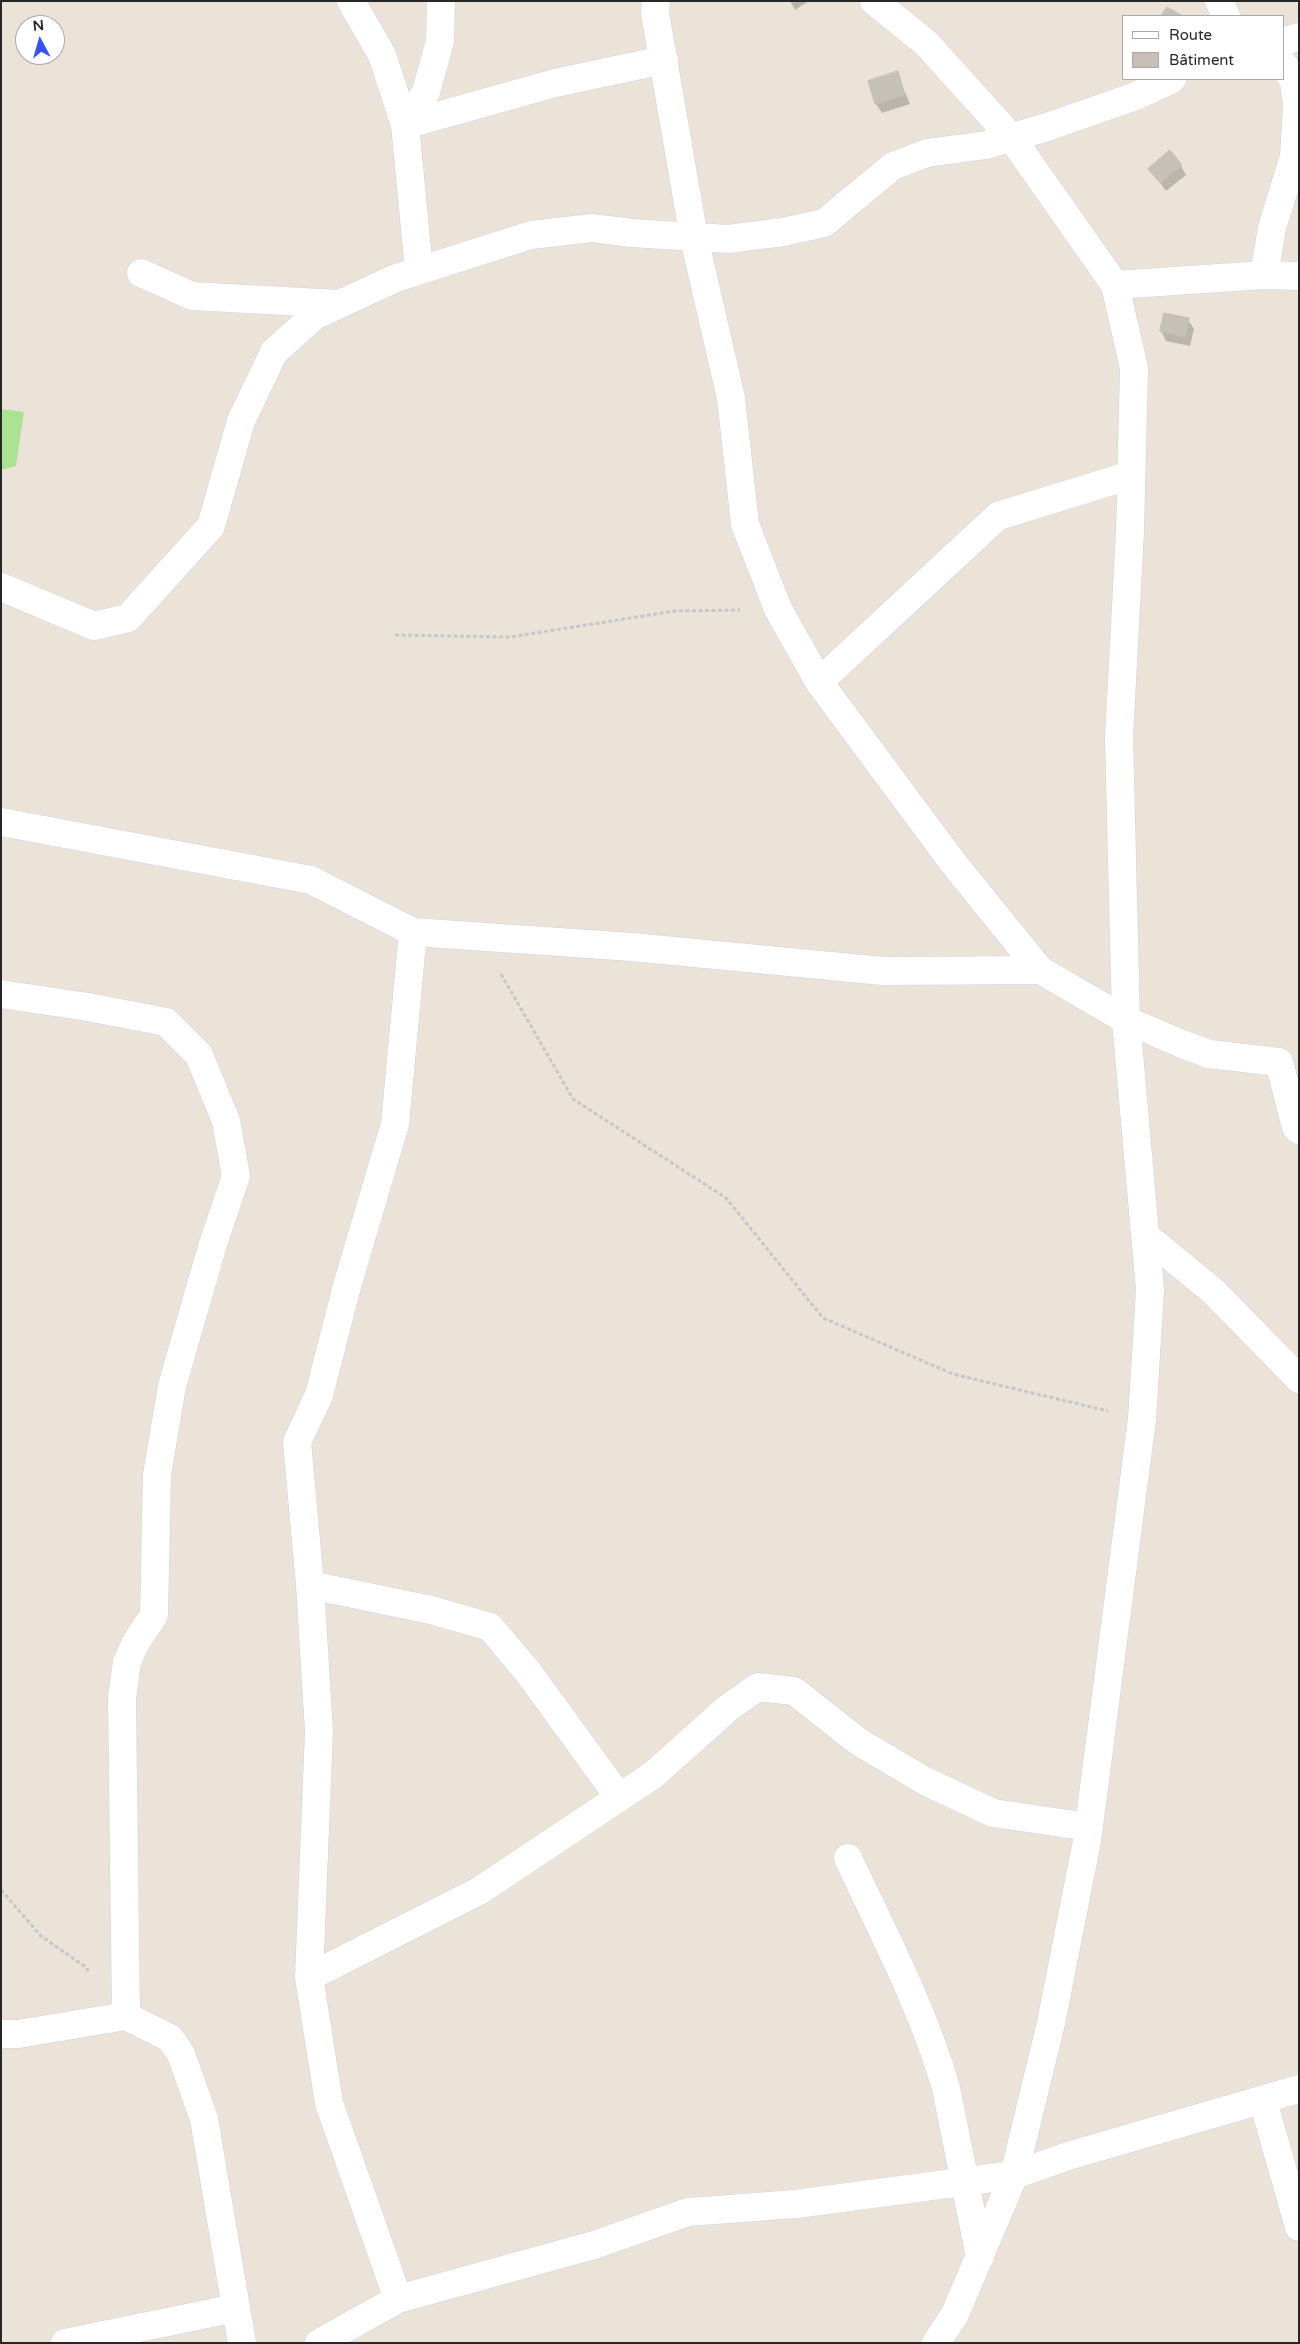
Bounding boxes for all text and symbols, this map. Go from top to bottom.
north arrow [15,15,65,65]
legend [1122,15,1285,80]
text: N [32,17,45,35]
text: Route [1169,26,1212,44]
text: Bâtiment [1169,51,1234,69]

